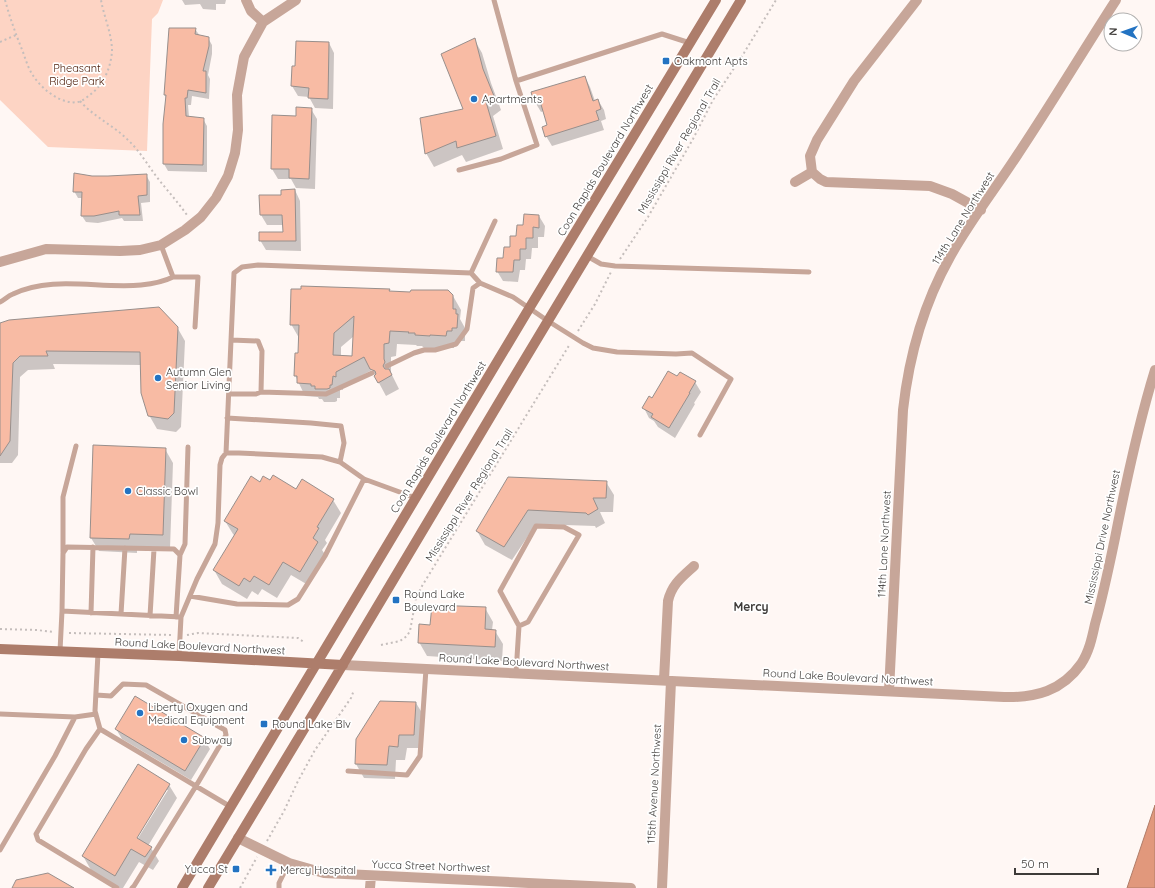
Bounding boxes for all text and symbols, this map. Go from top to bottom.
north arrow [1103,12,1143,52]
text: N [1106,27,1120,36]
place label: Oakmont Apts [674,54,748,68]
marker: Oakmont Apts [661,56,671,66]
park label: Pheasant Ridge Park [49,61,105,88]
street label: Mississippi River Regional Trail [634,76,724,216]
street label: Coon Rapids Boulevard Northwest [554,81,656,239]
place label: Apartments [482,92,542,106]
marker: Apartments [469,94,479,104]
street label: 114th Lane Northwest [929,169,997,267]
street label: Coon Rapids Boulevard Northwest [387,358,489,516]
place label: Autumn Glen Senior Living [166,365,231,392]
marker: Autumn Glen Senior Living [153,373,163,383]
street label: Mississippi River Regional Trail [422,426,516,564]
street label: Mississippi Drive Northwest [1081,468,1123,606]
place label: Classic Bowl [136,484,198,498]
marker: Classic Bowl [123,486,133,496]
street label: 114th Lane Northwest [874,490,894,598]
place label: Round Lake Boulevard [404,587,465,614]
marker: Round Lake Boulevard [391,595,401,605]
district label: Mercy [733,599,769,614]
street label: Round Lake Boulevard Northwest [114,635,286,657]
street label: Round Lake Boulevard Northwest [438,651,610,673]
street label: Round Lake Boulevard Northwest [762,666,934,688]
place label: Liberty Oxygen and Medical Equipment [148,700,248,727]
marker: Liberty Oxygen and Medical Equipment [135,708,145,718]
place label: Round Lake Blv [272,717,351,731]
marker: Round Lake Blv [259,719,269,729]
street label: 115th Avenue Northwest [644,723,664,844]
place label: Subway [192,733,232,747]
marker: Subway [179,735,189,745]
scale bar [1015,850,1098,876]
text: 50 m [1021,856,1049,871]
street label: Yucca Street Northwest [372,857,491,875]
place label: Yucca St [185,862,228,876]
place label: Mercy Hospital [280,863,356,877]
marker: Yucca St [231,864,241,874]
marker: Mercy Hospital [265,864,277,876]

